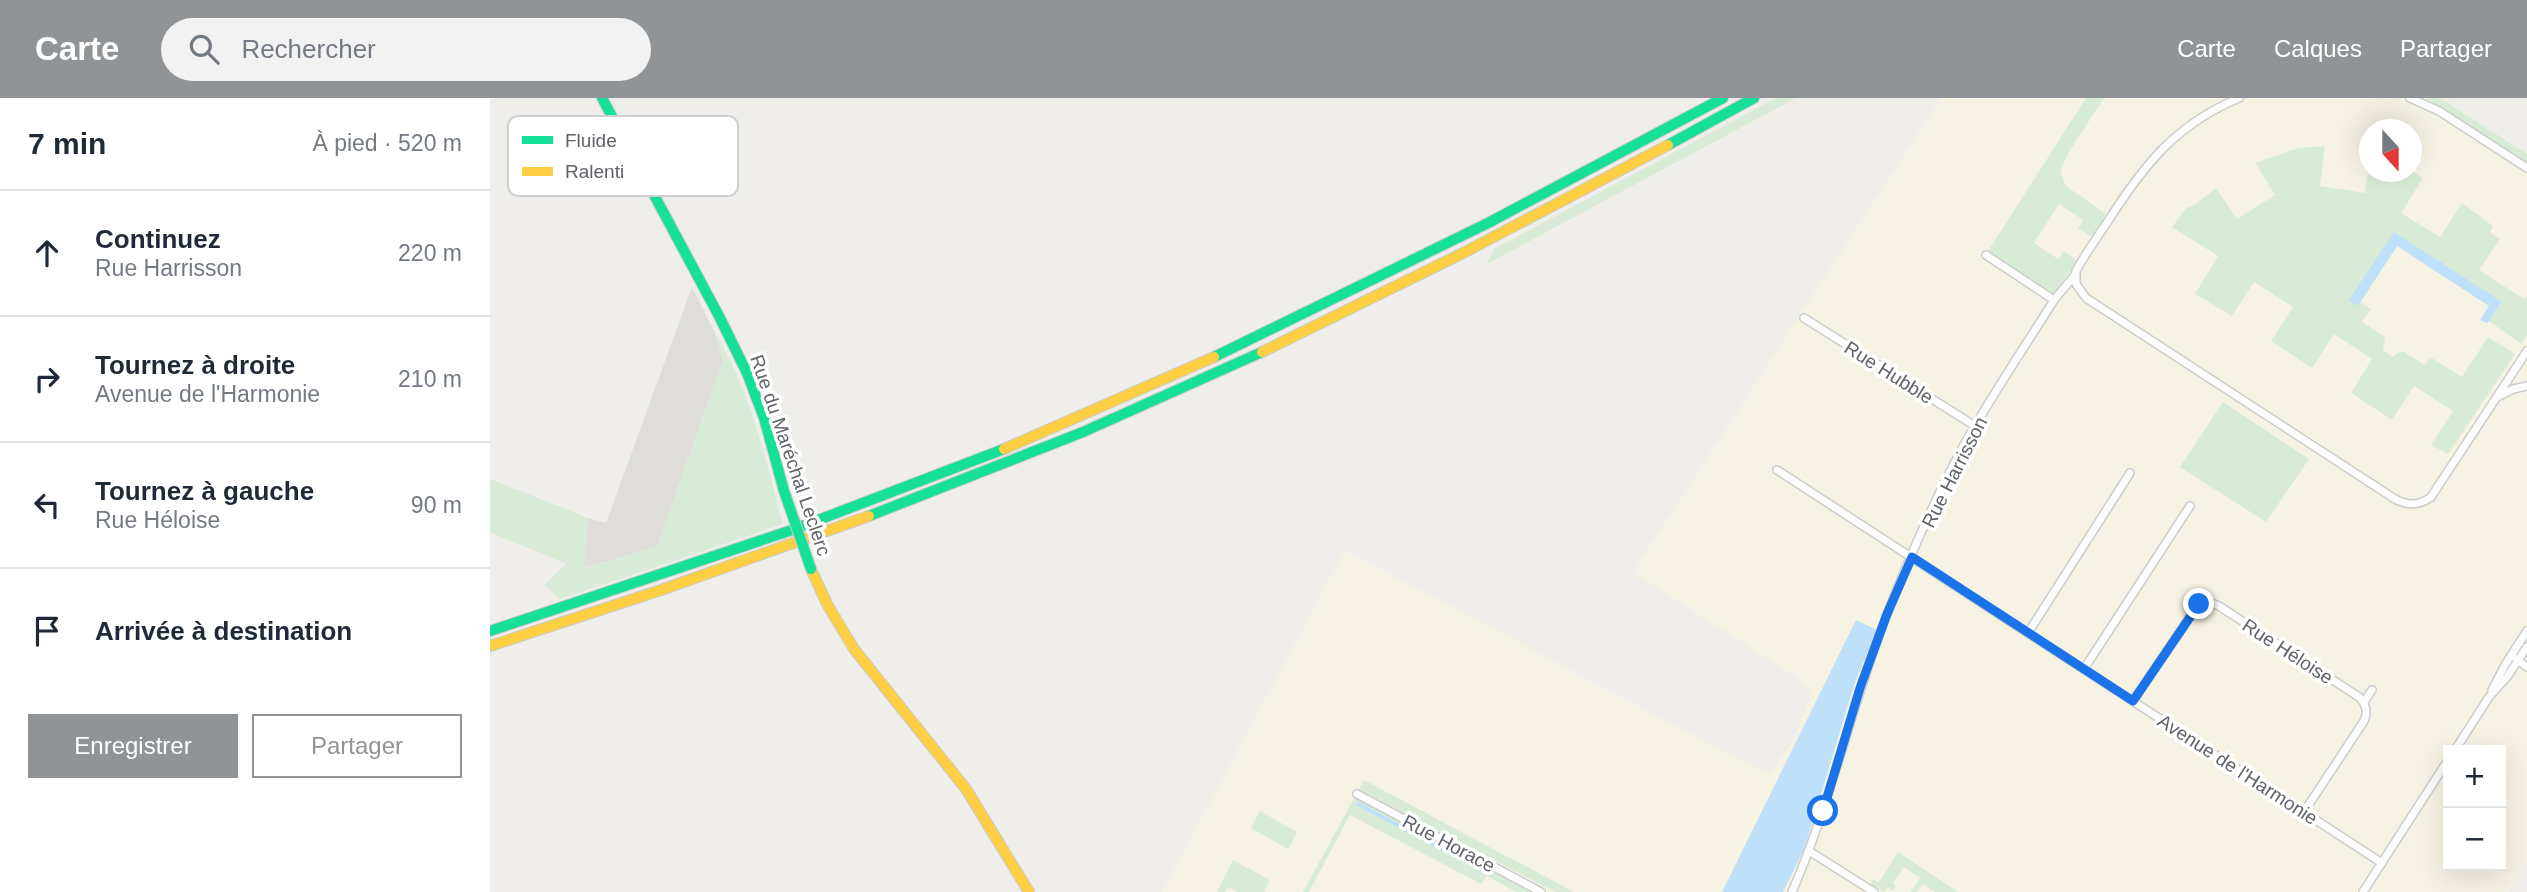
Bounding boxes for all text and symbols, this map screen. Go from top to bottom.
search box [161,18,651,81]
text: Carte [35,30,119,67]
icon: search [185,30,223,68]
text: Rechercher [241,34,376,64]
text: Carte [2177,35,2236,62]
text: Calques [2274,35,2362,62]
text: Partager [2400,35,2492,62]
legend [508,116,738,196]
north arrow [2359,119,2422,182]
text: 7 min [28,127,106,160]
text: À pied · 520 m [312,130,462,156]
text: Fluide [565,130,617,151]
text: Ralenti [565,161,624,182]
text: Continuez [95,224,221,254]
icon: ahead [28,234,66,272]
text: 220 m [398,240,462,266]
text: Rue Harrisson [95,255,242,281]
street label: Rue Hubble [1841,337,1937,408]
text: Tournez à droite [95,350,295,380]
street label: Rue du Maréchal Leclerc [746,352,835,558]
icon: right [28,360,66,398]
text: 210 m [398,366,462,392]
text: Avenue de l'Harmonie [95,381,320,407]
street label: Rue Harrisson [1918,413,1991,531]
text: Tournez à gauche [95,476,314,506]
icon: left [28,486,66,524]
text: 90 m [411,492,462,518]
text: Rue Héloise [95,507,220,533]
route end [2183,588,2214,619]
icon: arrive [28,612,66,650]
street label: Rue Héloise [2239,614,2337,688]
text: Arrivée à destination [95,616,352,646]
street label: Avenue de l'Harmonie [2154,710,2321,829]
button: Enregistrer [28,714,238,778]
button: Partager [252,714,462,778]
map controls [2443,745,2506,871]
button: + [2443,745,2506,808]
route start [1807,795,1838,826]
button: − [2443,808,2506,871]
street label: Rue Horace [1399,810,1498,877]

